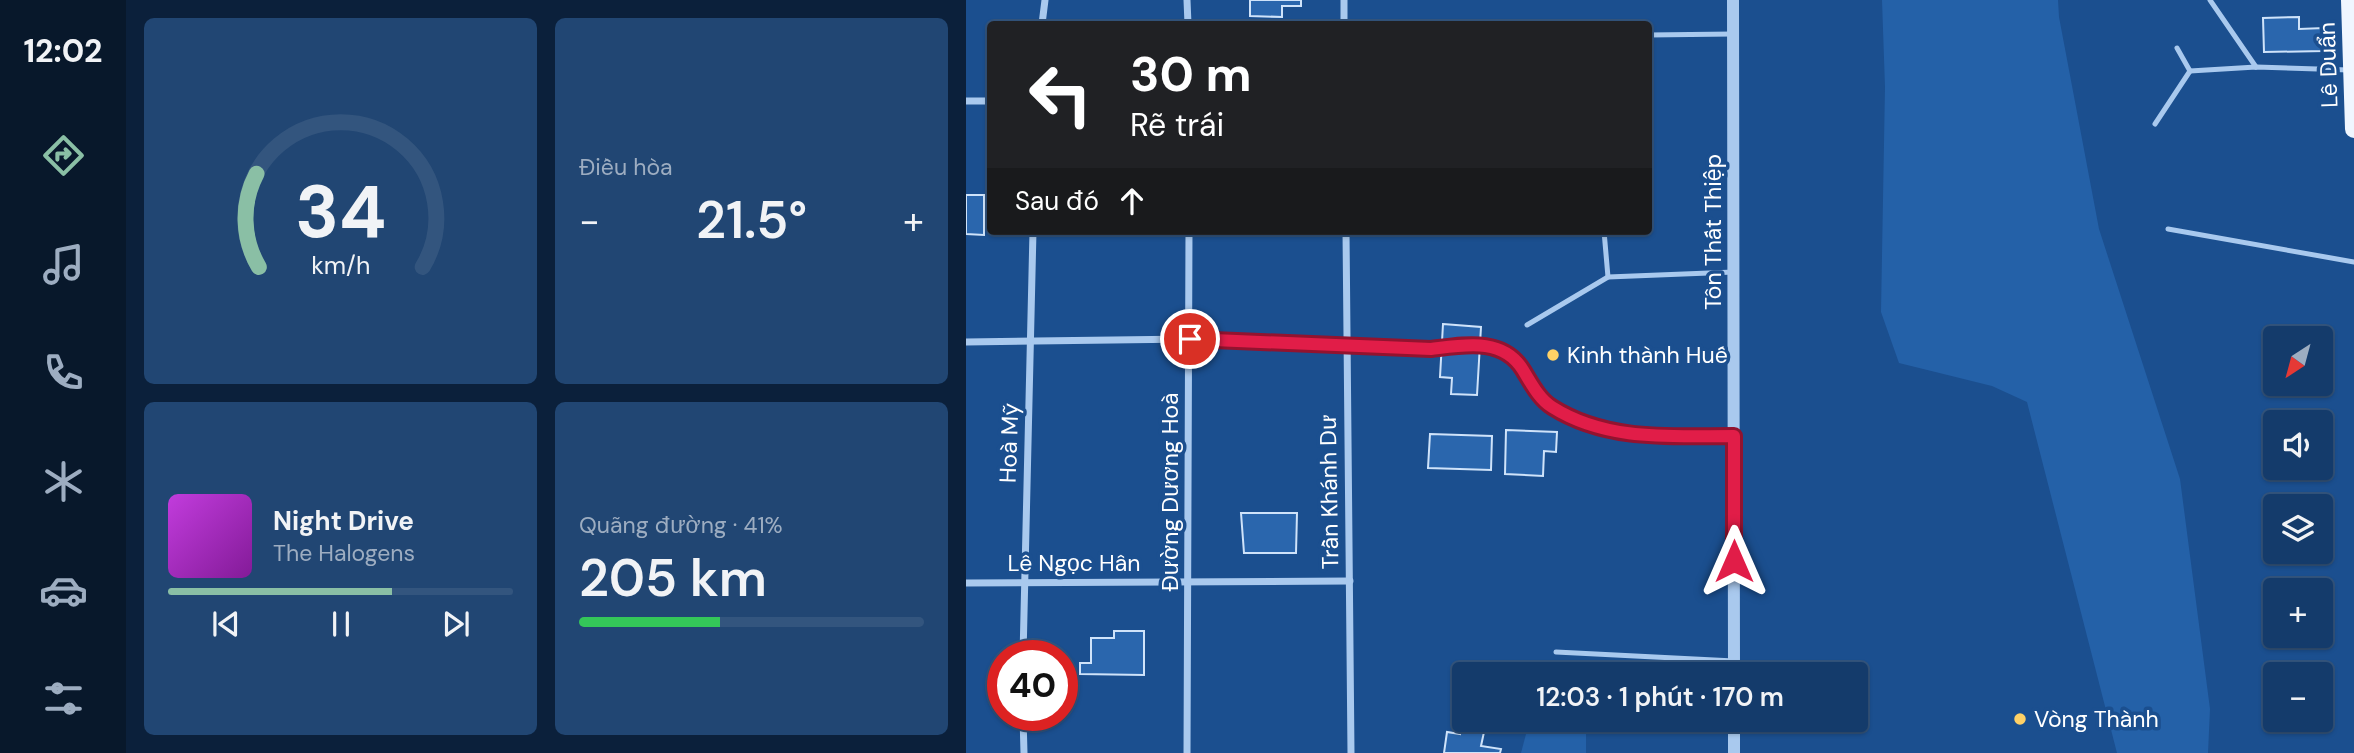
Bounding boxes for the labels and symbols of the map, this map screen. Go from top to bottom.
street label: Lê Duẩn [2312,22,2344,108]
street label: Tôn Thất Thiệp [1698,154,1728,310]
pin [1160,309,1220,369]
north arrow [2263,326,2333,396]
place label: Kinh thành Huế [1567,340,1728,370]
marker: Kinh thành Huế [1545,347,1561,363]
street label: Đường Dương Hoà [1155,392,1185,592]
street label: Hoà Mỹ [993,402,1025,484]
street label: Trần Khánh Dư [1313,414,1345,570]
position arrow [1697,524,1771,598]
street label: Lê Ngọc Hân [1008,548,1141,578]
speed limit sign: 40 [987,640,1078,731]
place label: Vòng Thành [2034,704,2159,734]
marker: Vòng Thành [2012,711,2028,727]

